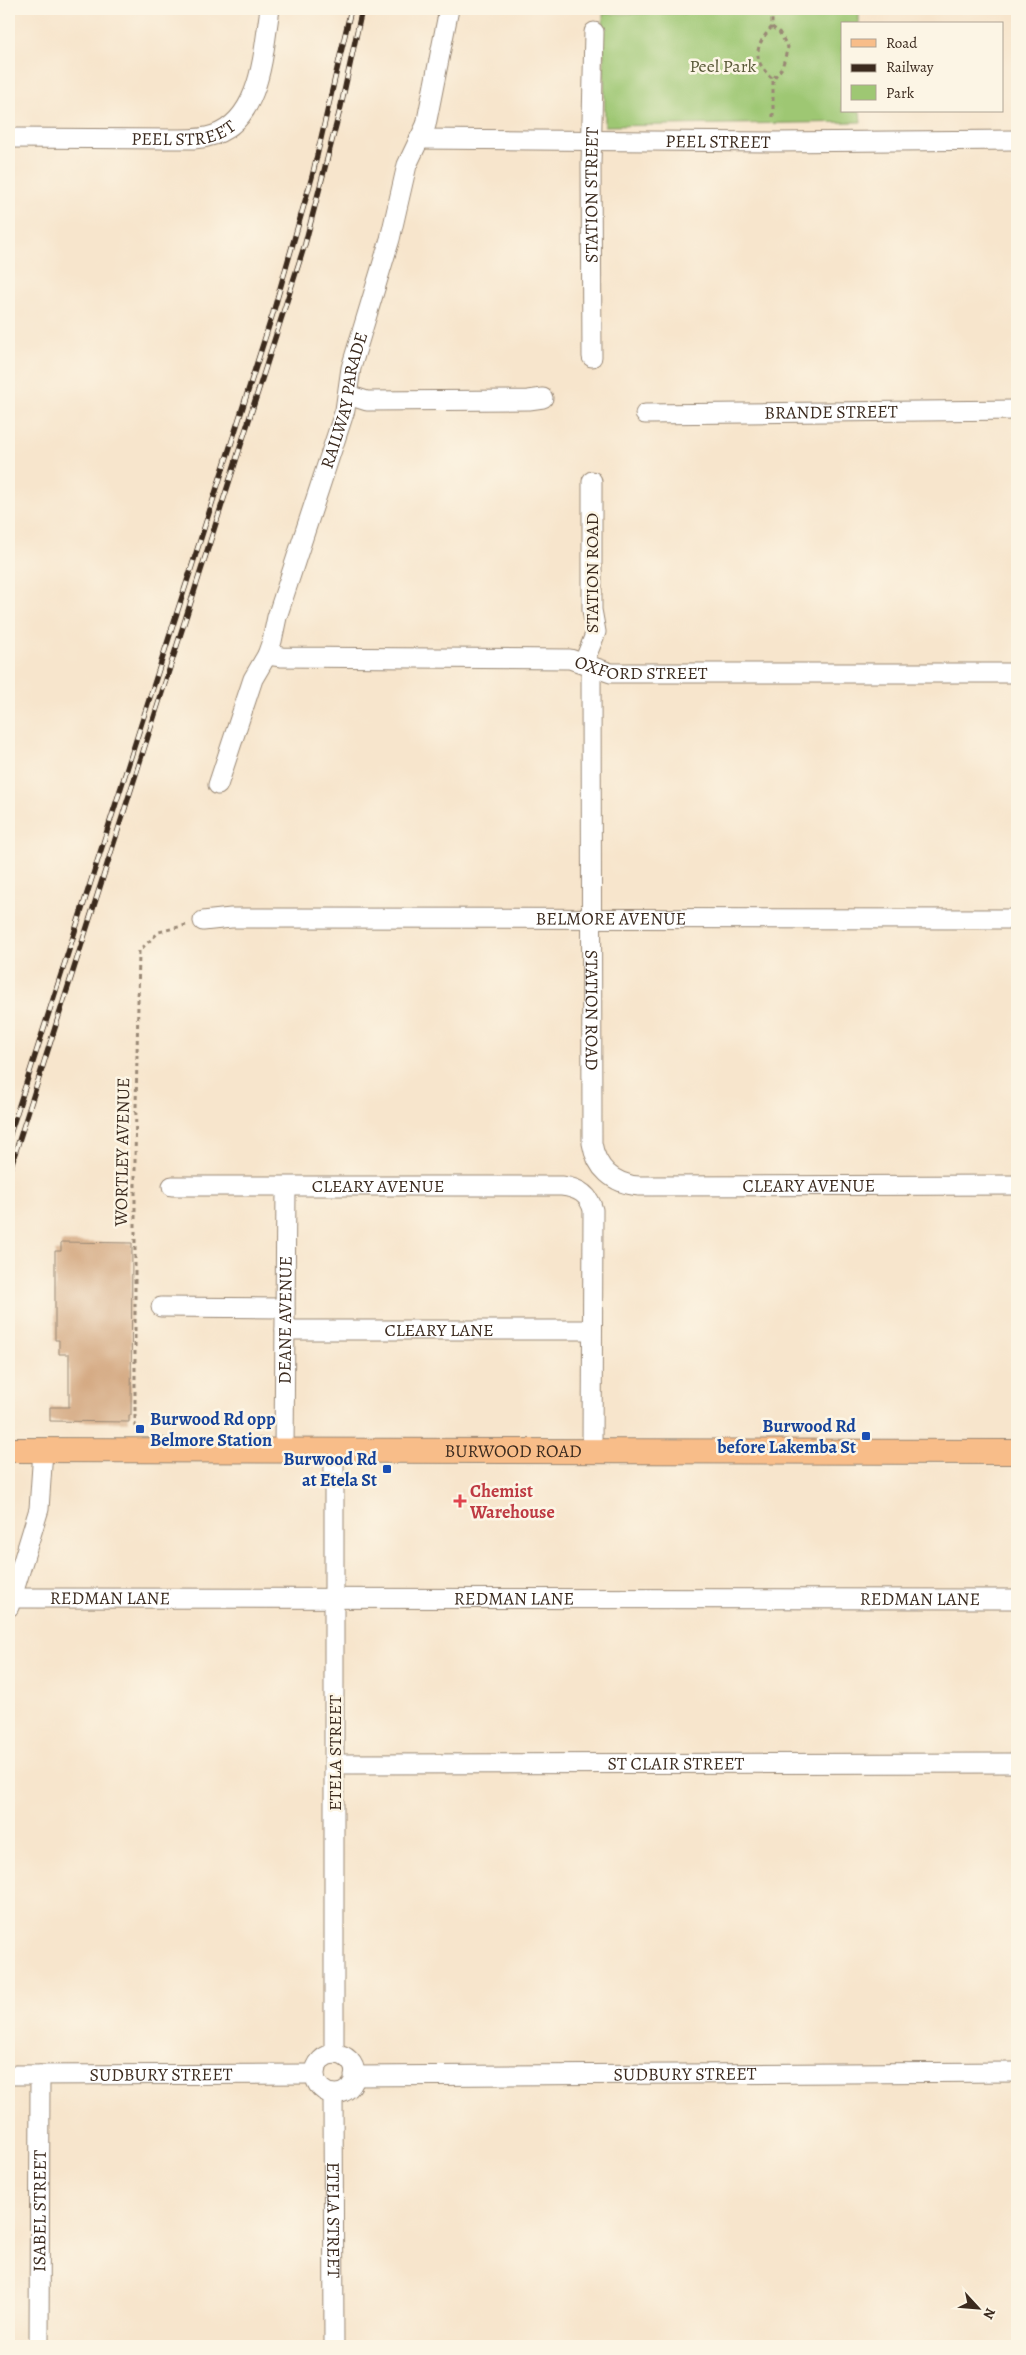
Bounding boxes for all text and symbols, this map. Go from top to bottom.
legend [841,22,1004,112]
text: Road [886,33,918,53]
park label: Peel Park [690,54,757,78]
text: Railway [886,57,934,77]
text: Park [886,83,915,103]
street label: PEEL STREET [131,114,241,151]
street label: STATION STREET [579,127,604,263]
street label: PEEL STREET [665,129,771,154]
street label: RAILWAY PARADE [315,329,373,472]
street label: BRANDE STREET [764,399,898,425]
street label: STATION ROAD [580,513,604,633]
street label: OXFORD STREET [572,650,708,685]
street label: BELMORE AVENUE [536,906,686,931]
street label: STATION ROAD [580,950,604,1070]
street label: WORTLEY AVENUE [109,1077,135,1228]
street label: CLEARY AVENUE [742,1173,875,1198]
street label: CLEARY AVENUE [312,1174,444,1198]
street label: DEANE AVENUE [273,1256,297,1384]
street label: CLEARY LANE [384,1318,494,1342]
place label: Burwood Rd opp Belmore Station [150,1407,276,1452]
place label: Burwood Rd before Lakemba St [716,1414,856,1459]
marker: Burwood Rd opp Belmore Station [134,1423,146,1435]
marker: Burwood Rd before Lakemba St [860,1430,872,1442]
street label: BURWOOD ROAD [444,1439,582,1463]
place label: Burwood Rd at Etela St [283,1447,377,1492]
marker: Burwood Rd at Etela St [381,1463,393,1475]
place label: Chemist Warehouse [469,1479,555,1524]
marker: Chemist Warehouse [454,1495,466,1507]
street label: REDMAN LANE [50,1586,170,1610]
street label: REDMAN LANE [454,1586,574,1611]
street label: REDMAN LANE [860,1587,980,1611]
street label: ETELA STREET [323,1695,347,1811]
street label: ST CLAIR STREET [608,1751,745,1776]
street label: SUDBURY STREET [89,2062,233,2087]
street label: SUDBURY STREET [613,2062,757,2086]
street label: ISABEL STREET [27,2150,52,2272]
street label: ETELA STREET [321,2162,346,2278]
north arrow [954,2282,1004,2332]
text: N [978,2305,1000,2322]

